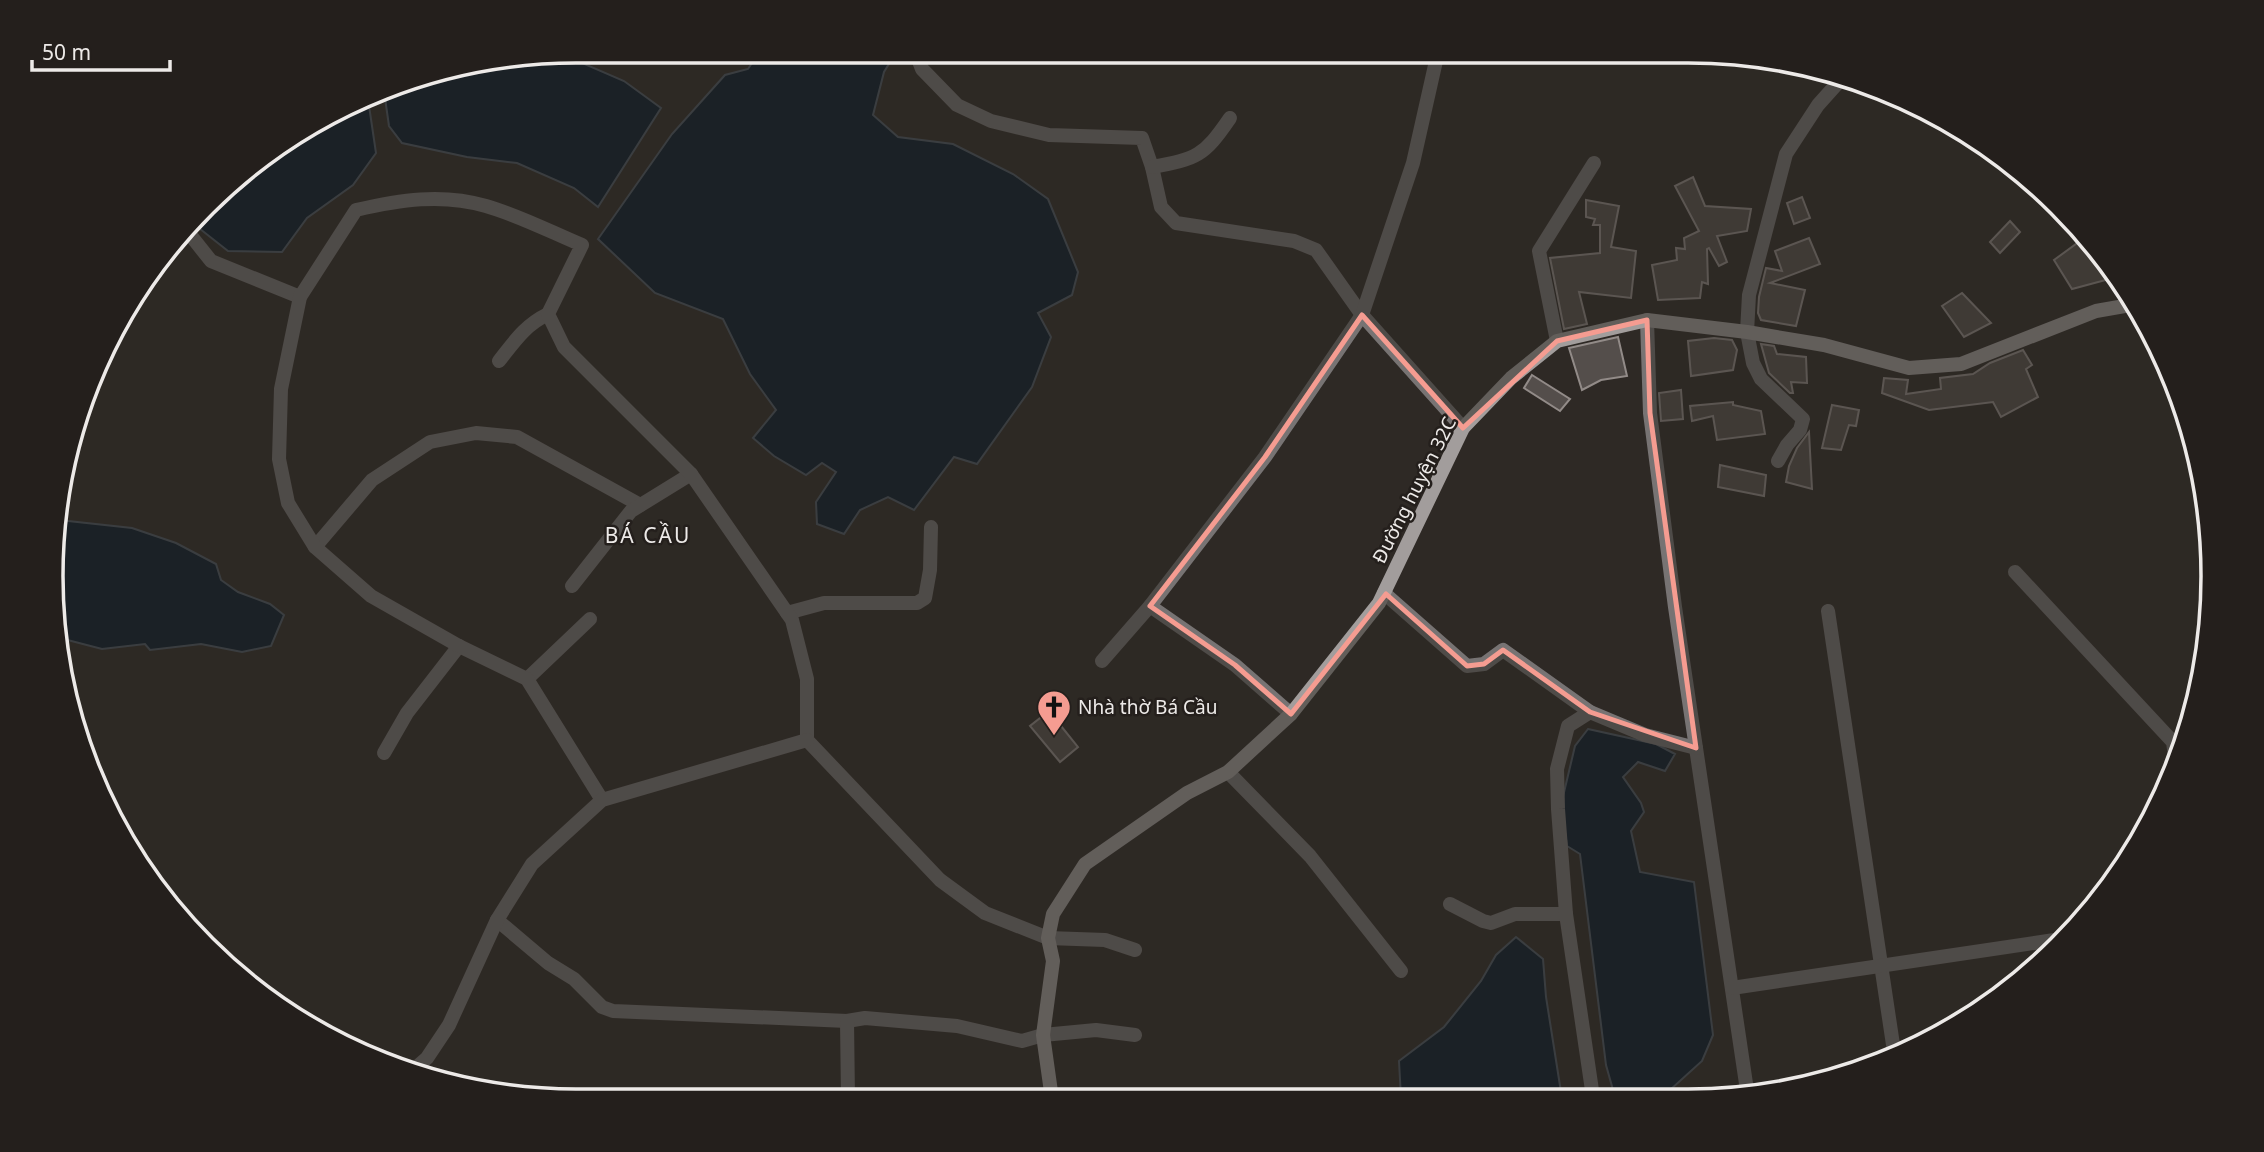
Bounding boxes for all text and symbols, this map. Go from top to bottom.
scale bar [32,28,170,72]
text: 50 m [42,38,91,66]
street label: Đường huyện 32C [1366,412,1462,568]
district label: BÁ CẦU [605,521,691,549]
church icon: Nhà thờ Bá Cầu [1035,688,1073,737]
place label: Nhà thờ Bá Cầu [1078,694,1217,720]

